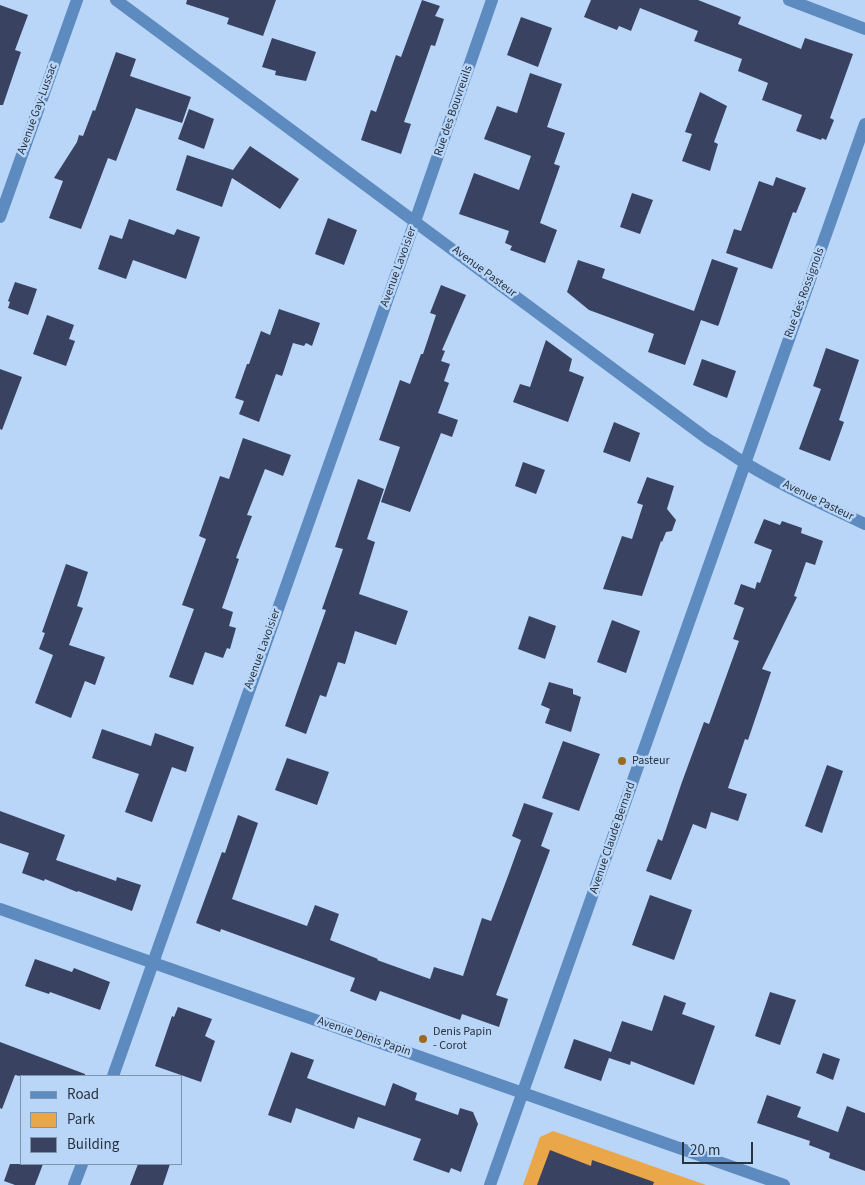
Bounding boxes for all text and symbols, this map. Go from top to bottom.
street label: Avenue Gay-Lussac [15,61,61,157]
street label: Rue des Bouvreuils [432,64,476,158]
street label: Avenue Lavoisier [378,225,420,309]
street label: Avenue Pasteur [449,243,519,301]
street label: Rue des Rossignols [782,246,828,340]
street label: Avenue Pasteur [780,478,856,524]
street label: Avenue Lavoisier [242,607,284,691]
place label: Pasteur [632,754,670,768]
marker: Pasteur [616,755,628,767]
street label: Avenue Claude Bernard [587,780,639,896]
street label: Avenue Denis Papin [315,1014,413,1060]
place label: Denis Papin - Corot [433,1025,492,1053]
marker: Denis Papin - Corot [417,1033,429,1045]
legend [20,1075,182,1165]
text: Road [67,1084,99,1105]
text: Park [67,1109,95,1130]
scale bar [685,1132,756,1164]
text: Building [67,1134,119,1155]
text: 20 m [690,1140,720,1161]

